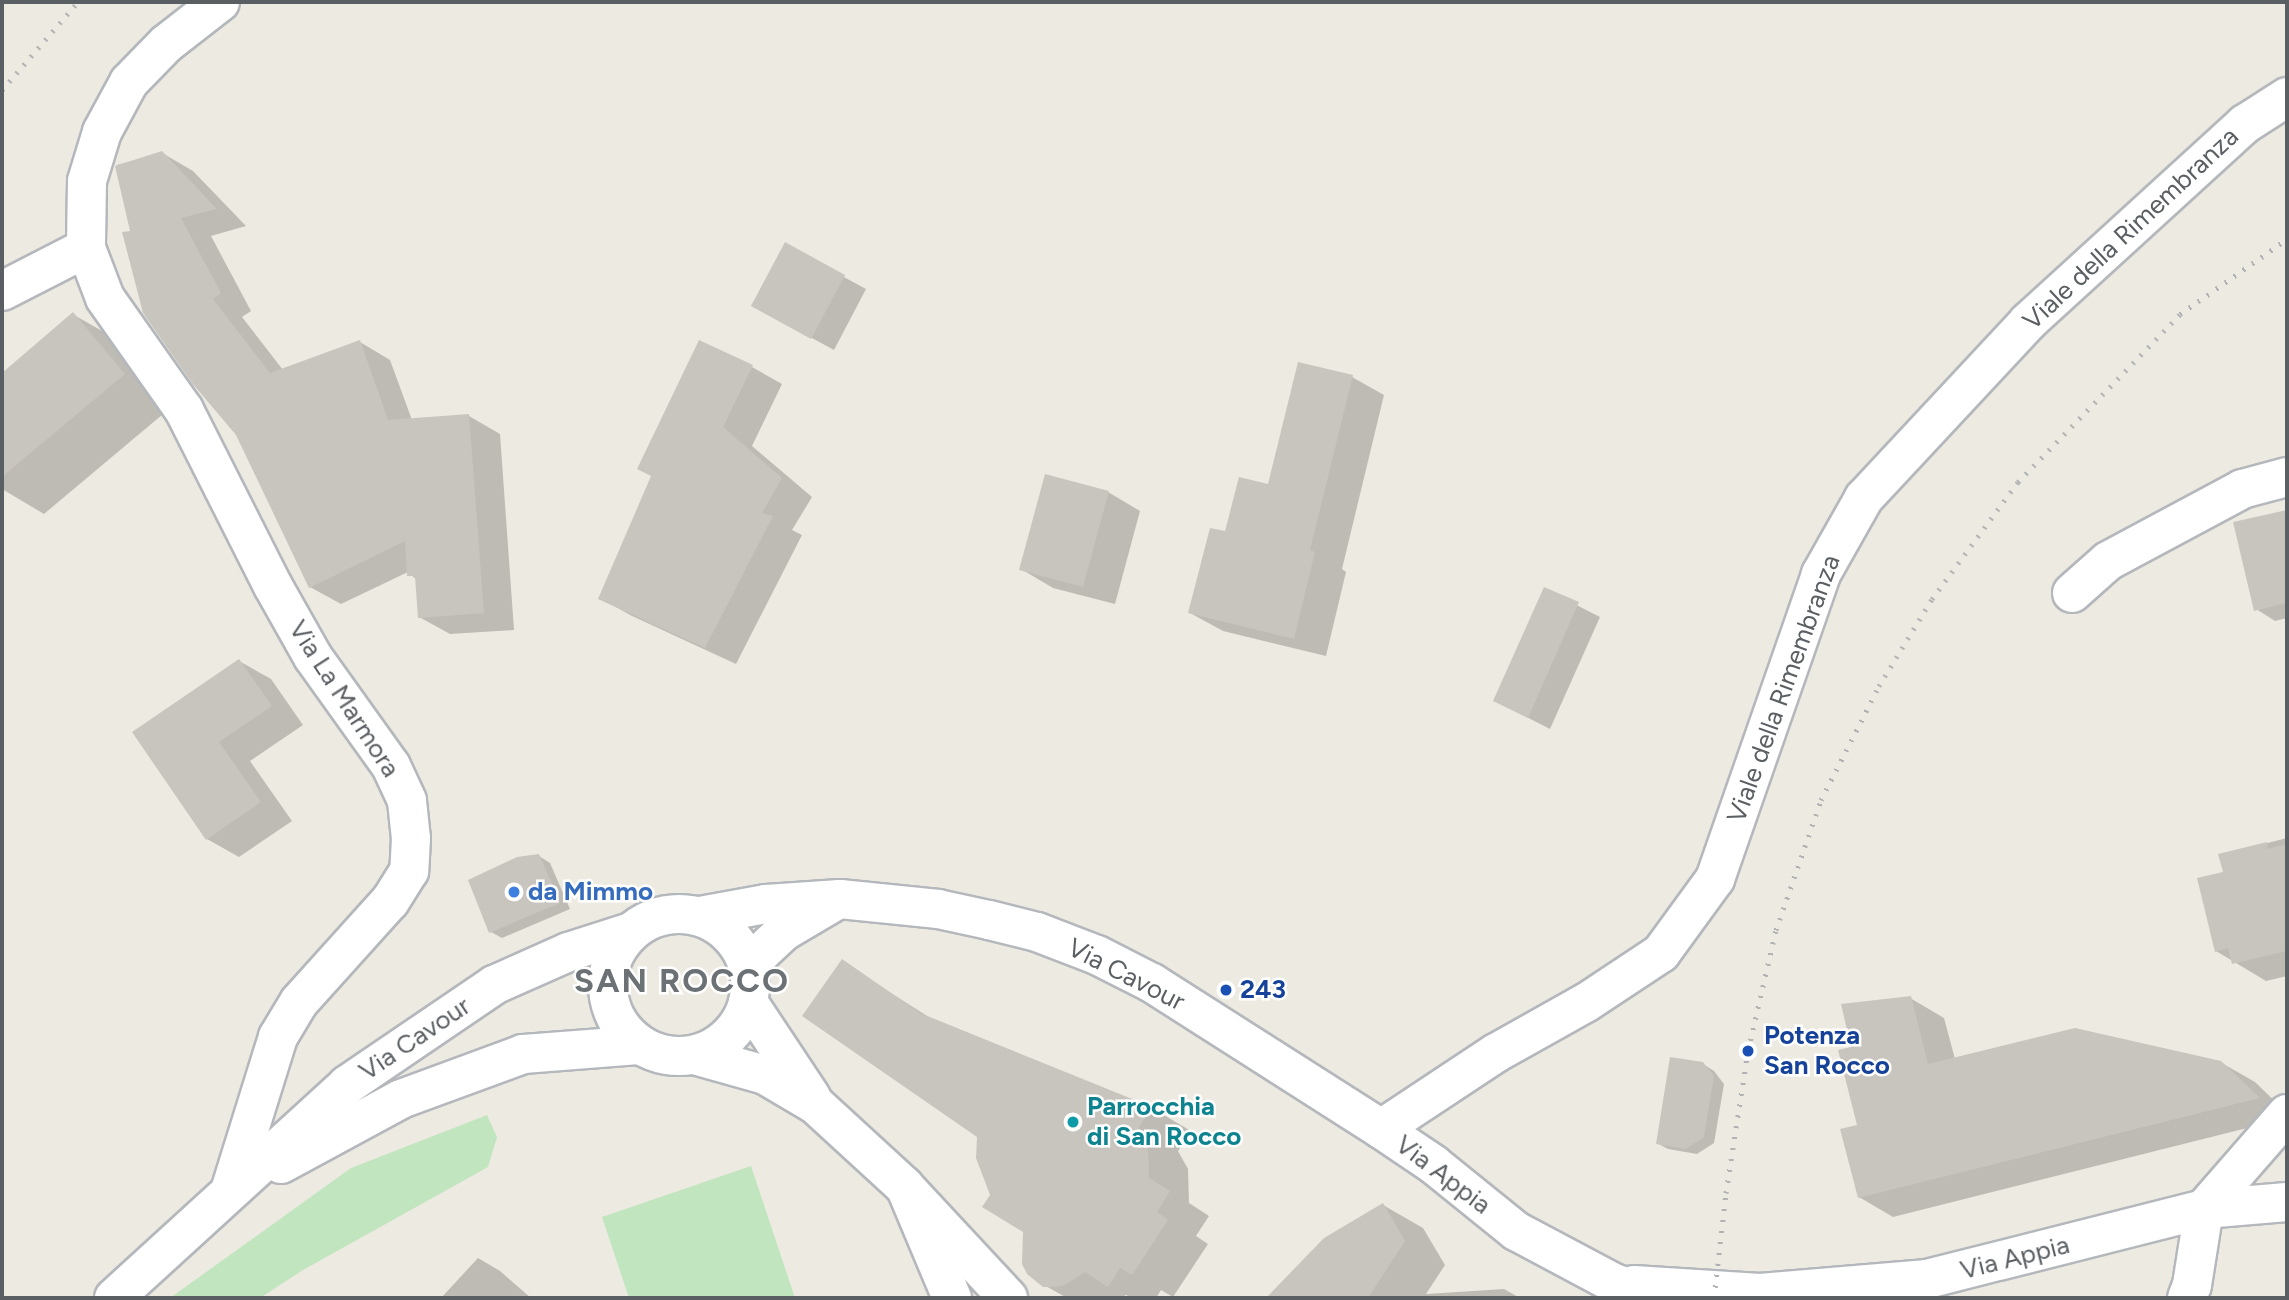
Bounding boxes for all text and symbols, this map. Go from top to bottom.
street label: Viale della Rimembranza [2017,121,2245,337]
street label: Viale della Rimembranza [1721,551,1847,827]
street label: Via La Marmora [282,615,406,783]
place label: da Mimmo [528,876,653,908]
marker: da Mimmo [506,884,522,900]
street label: Via Cavour [1062,932,1190,1018]
district label: SAN ROCCO [575,961,789,1001]
place label: 243 [1240,974,1286,1006]
marker: 243 [1218,982,1234,998]
street label: Via Cavour [354,991,476,1087]
place label: Potenza San Rocco [1764,1020,1890,1082]
marker: Potenza San Rocco [1738,1041,1758,1061]
place label: Parrocchia di San Rocco [1087,1091,1241,1152]
marker: Parrocchia di San Rocco [1065,1114,1081,1130]
street label: Via Appia [1389,1129,1497,1221]
street label: Via Appia [1957,1229,2073,1287]

